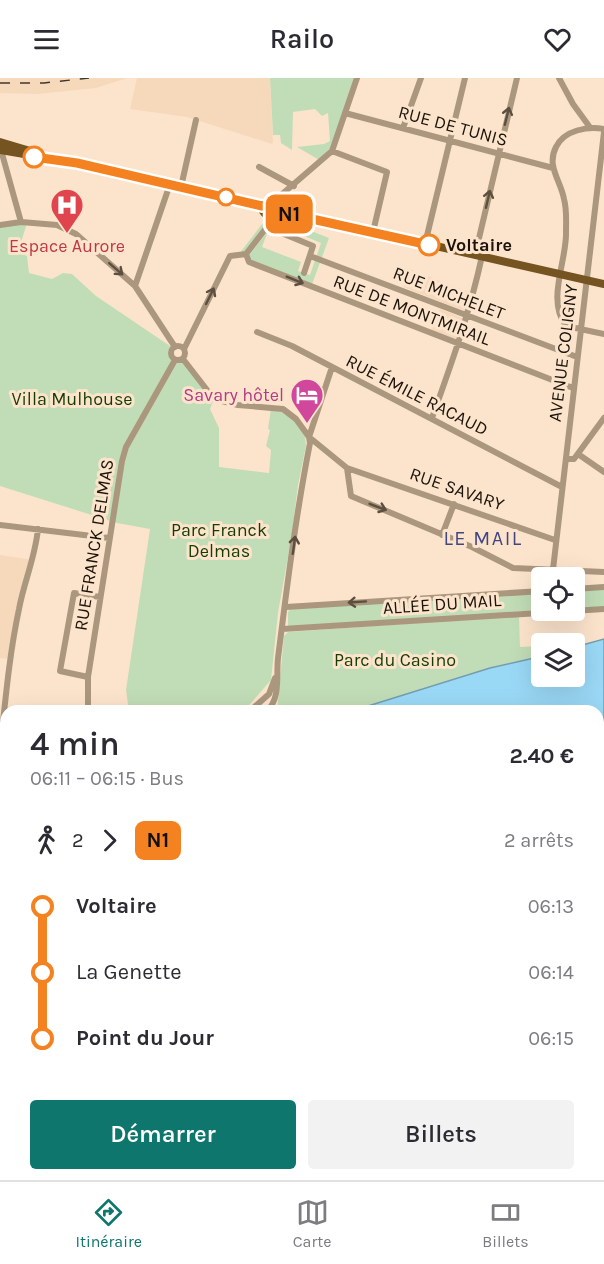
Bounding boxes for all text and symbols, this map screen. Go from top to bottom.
icon: menu [30,23,63,56]
text: Railo [270,23,334,55]
icon: heart [541,23,574,56]
street label: RUE DE TUNIS [396,101,510,151]
one-way arrow [502,107,514,126]
unlabelled marker [23,146,45,168]
hospital icon: Espace Aurore [49,187,85,234]
unlabelled marker [217,188,235,206]
one-way arrow [483,189,494,209]
line badge: N1 [262,194,316,234]
text: N1 [278,202,300,226]
marker: Voltaire [418,234,440,256]
place label: Voltaire [446,234,512,256]
place label: Espace Aurore [9,235,125,257]
one-way arrow [108,262,123,276]
street label: RUE MICHELET [390,262,508,324]
street label: RUE DE MONTMIRAIL [330,270,494,350]
one-way arrow [285,276,304,287]
street label: AVENUE COLIGNY [544,283,582,423]
one-way arrow [204,288,216,306]
street label: RUE ÉMILE RACAUD [342,349,492,440]
hotel icon: Savary hôtel [289,377,325,424]
place label: Savary hôtel [183,384,284,406]
park label: Villa Mulhouse [11,388,133,410]
street label: RUE FRANCK DELMAS [70,458,118,632]
street label: RUE SAVARY [407,463,507,516]
one-way arrow [368,502,387,513]
park label: Parc Franck Delmas [171,519,267,562]
district label: LE MAIL [443,527,523,550]
one-way arrow [288,535,299,555]
map controls [531,567,585,687]
button: locate [531,567,585,621]
street label: ALLÉE DU MAIL [382,588,503,619]
one-way arrow [348,597,368,608]
button: layers [531,633,585,687]
park label: Parc du Casino [334,649,456,671]
text: 4 min [30,725,120,763]
text: 2.40 € [509,743,574,769]
text: 06:11 – 06:15 · Bus [30,767,184,790]
icon: walk [30,824,63,857]
icon: forward [93,824,126,857]
text: N1 [147,828,169,852]
text: 2 [72,829,84,852]
text: 2 arrêts [504,829,574,852]
text: Voltaire [76,893,157,919]
text: 06:13 [528,895,574,918]
text: La Genette [76,959,182,985]
text: 06:14 [528,961,574,984]
text: Point du Jour [76,1025,214,1051]
text: 06:15 [528,1027,574,1050]
button: Démarrer [30,1100,296,1169]
button: Billets [308,1100,574,1169]
tab: Itinéraire [75,1196,142,1251]
tab: Carte [293,1196,331,1251]
tab: Billets [482,1196,529,1251]

